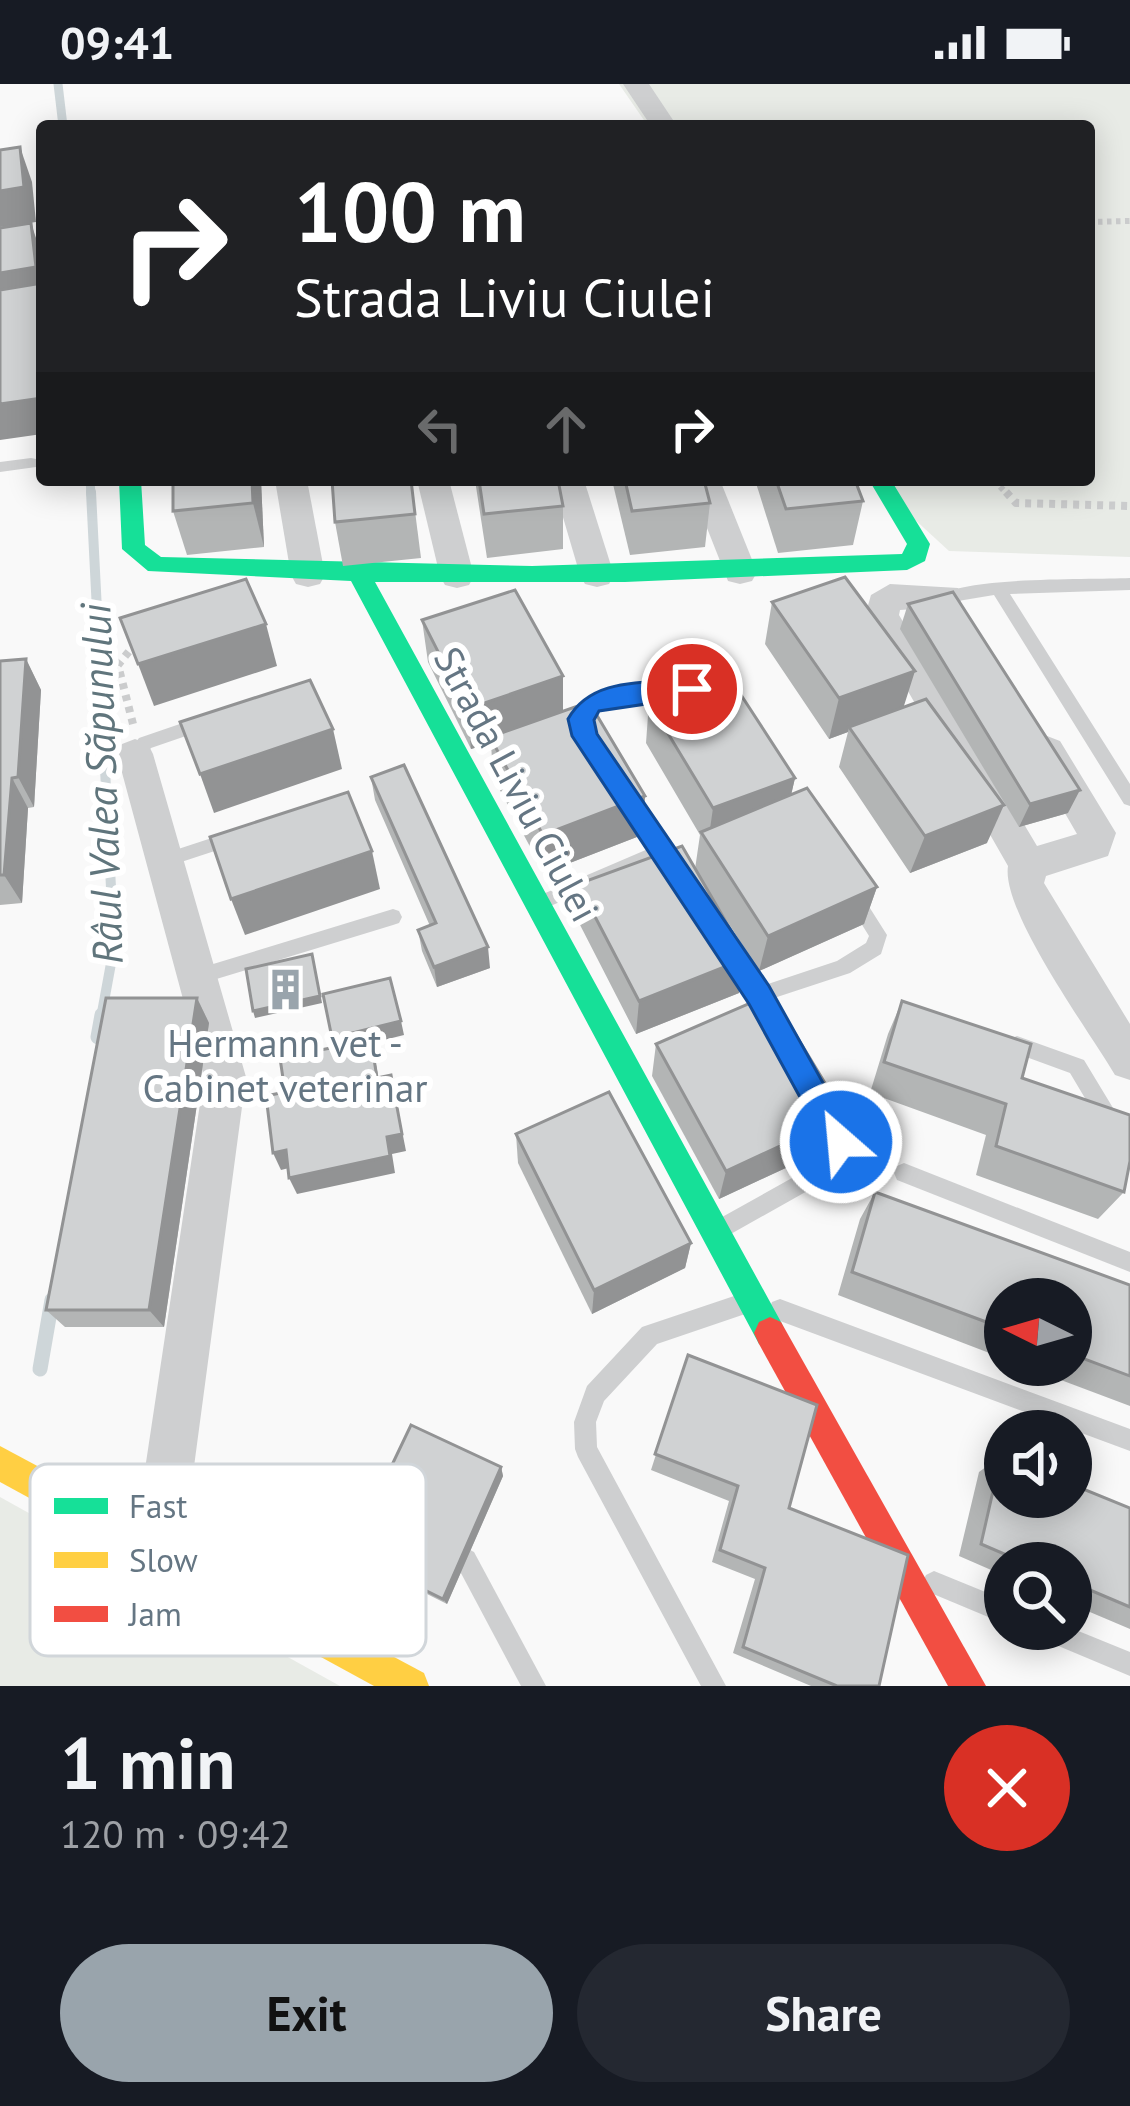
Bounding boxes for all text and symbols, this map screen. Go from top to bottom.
text: 09:41 [60,13,174,71]
text: 100 m [294,156,526,265]
icon: right [96,168,252,324]
text: Strada Liviu Ciulei [294,262,715,332]
icon: left [407,396,473,462]
icon: ahead [533,396,599,462]
icon: right [659,396,725,462]
water label: Râul Valea Săpunului [67,602,135,965]
street label: Strada Liviu Ciulei [423,638,611,930]
pin [641,638,743,740]
icon: arrive [659,656,725,722]
building icon: Hermann vet - Cabinet veterinar [262,967,308,1013]
place label: Hermann vet - Cabinet veterinar [142,1017,428,1113]
position arrow [778,1079,904,1205]
north arrow [984,1278,1092,1386]
map controls [984,1278,1092,1650]
button: sound [984,1410,1092,1518]
legend [30,1464,426,1656]
text: Fast [129,1484,188,1527]
text: Slow [129,1538,198,1581]
button: search [984,1542,1092,1650]
text: Jam [127,1592,182,1635]
text: 1 min [60,1716,236,1809]
button: close [944,1725,1070,1851]
text: 120 m · 09:42 [60,1808,291,1859]
button: Exit [60,1944,553,2082]
button: Share [577,1944,1070,2082]

